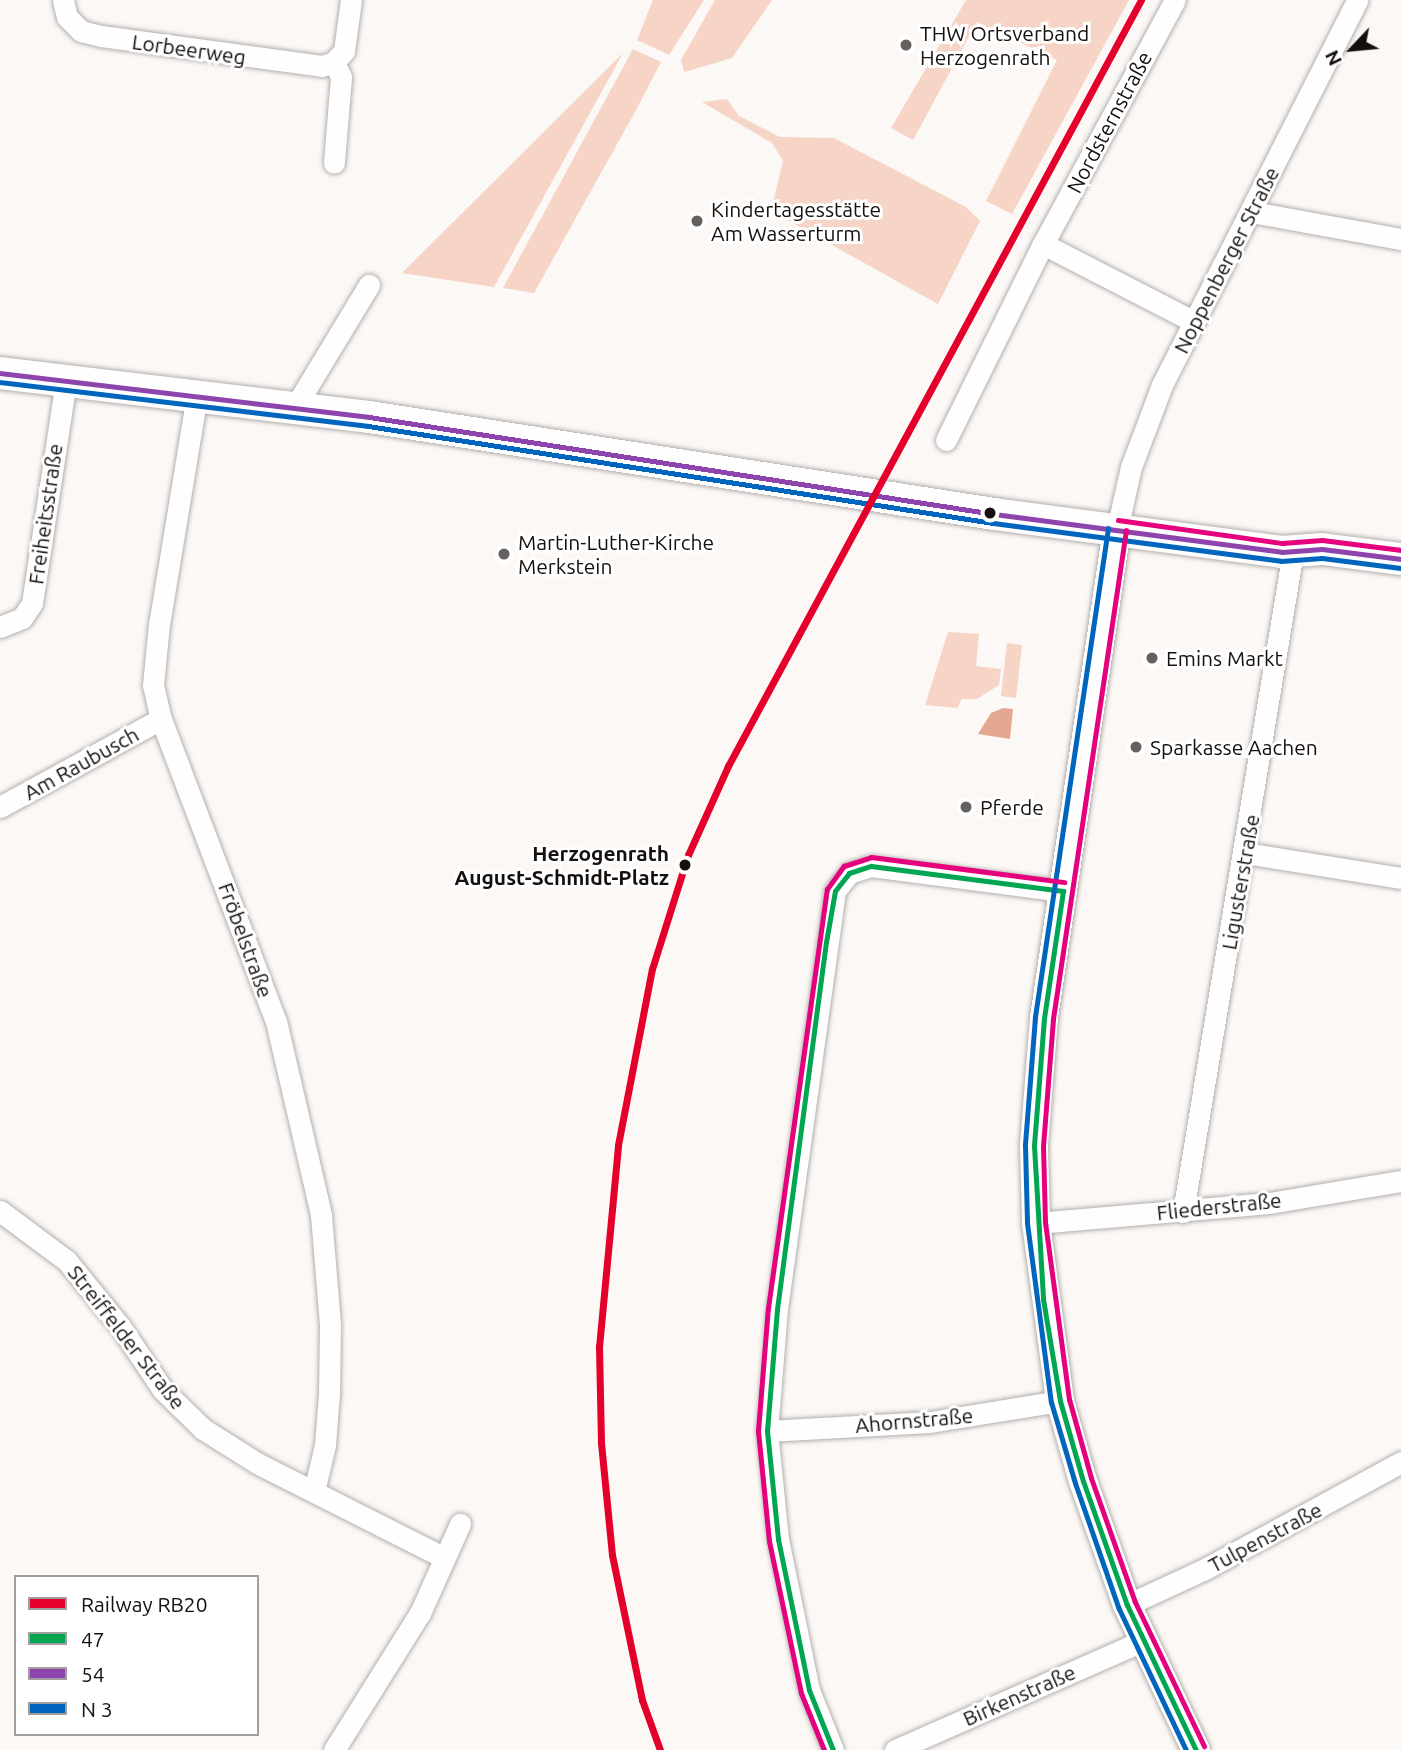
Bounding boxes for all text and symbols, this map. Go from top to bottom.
north arrow [1317,14,1387,84]
place label: THW Ortsverband Herzogenrath [920,20,1089,70]
street label: Lorbeerweg [130,29,248,69]
marker: THW Ortsverband Herzogenrath [898,37,914,53]
street label: Nordsternstraße [1061,47,1157,197]
text: N [1320,47,1346,69]
street label: Noppenberger Straße [1168,163,1284,357]
place label: Kindertagesstätte Am Wasserturm [711,196,881,246]
marker: Kindertagesstätte Am Wasserturm [689,213,705,229]
street label: Freiheitsstraße [23,442,67,586]
unlabelled marker [983,506,997,520]
place label: Martin-Luther-Kirche Merkstein [518,529,714,579]
marker: Martin-Luther-Kirche Merkstein [496,546,512,562]
place label: Emins Markt [1166,645,1283,671]
marker: Emins Markt [1144,650,1160,666]
street label: Am Raubusch [19,721,143,805]
place label: Sparkasse Aachen [1150,734,1318,760]
marker: Sparkasse Aachen [1128,739,1144,755]
place label: Pferde [980,794,1044,820]
marker: Pferde [958,799,974,815]
street label: Ligusterstraße [1216,812,1264,952]
place label: Herzogenrath August-Schmidt-Platz [454,840,669,890]
marker: Herzogenrath August-Schmidt-Platz [675,855,695,875]
street label: Fröbelstraße [214,879,278,1001]
street label: Fliederstraße [1155,1187,1283,1225]
street label: Streiffelder Straße [63,1260,191,1414]
street label: Ahornstraße [854,1402,974,1438]
street label: Tulpenstraße [1204,1497,1326,1577]
legend [14,1575,259,1736]
text: Railway RB20 [81,1592,208,1616]
text: 47 [81,1627,105,1651]
street label: Birkenstraße [959,1659,1079,1731]
text: 54 [81,1662,105,1686]
text: N 3 [81,1697,113,1721]

